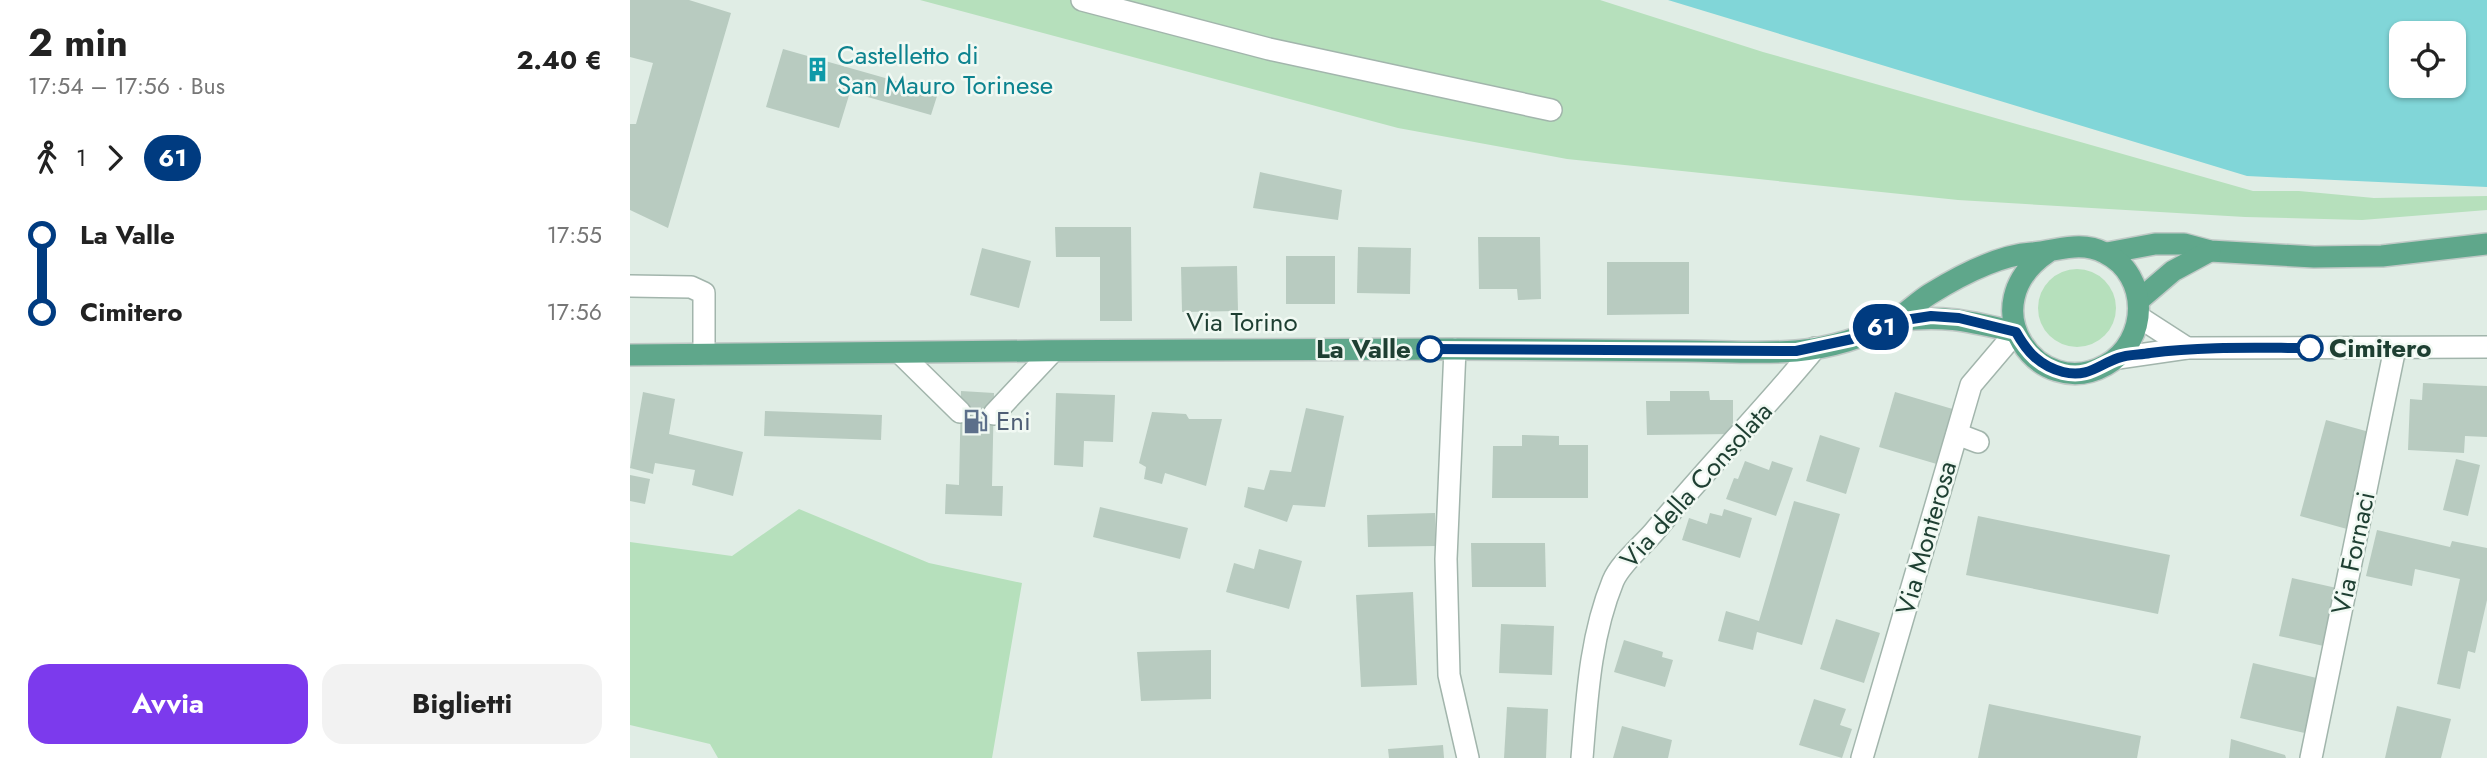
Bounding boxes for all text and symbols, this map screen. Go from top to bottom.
text: 2 min [28,15,128,70]
map controls [2389,21,2466,98]
button: locate [2389,21,2466,98]
place label: Castelletto di San Mauro Torinese [837,36,1053,104]
text: 2.40 € [516,41,602,79]
building icon: Castelletto di San Mauro Torinese [803,56,831,84]
text: 17:54 – 17:56 · Bus [28,69,225,103]
icon: walk [28,139,66,177]
icon: forward [96,139,134,177]
text: 61 [158,140,187,175]
text: 1 [76,141,86,175]
text: La Valle [80,216,175,254]
text: 17:55 [547,218,602,252]
text: Cimitero [80,293,183,331]
text: 17:56 [546,295,602,329]
street label: Via Torino [1186,303,1298,341]
line badge: 61 [1850,304,1912,350]
text: 61 [1867,309,1895,344]
place label: Cimitero [2329,329,2432,367]
place label: La Valle [1316,330,1411,368]
marker: Cimitero [2297,335,2323,361]
marker: La Valle [1417,336,1443,362]
street label: Via della Consolata [1611,393,1781,577]
place label: Eni [996,402,1031,440]
fuel station icon: Eni [962,407,990,435]
street label: Via Monterosa [1886,457,1966,619]
street label: Via Fornaci [2321,488,2385,618]
button: Avvia [28,664,308,744]
button: Biglietti [322,664,602,744]

